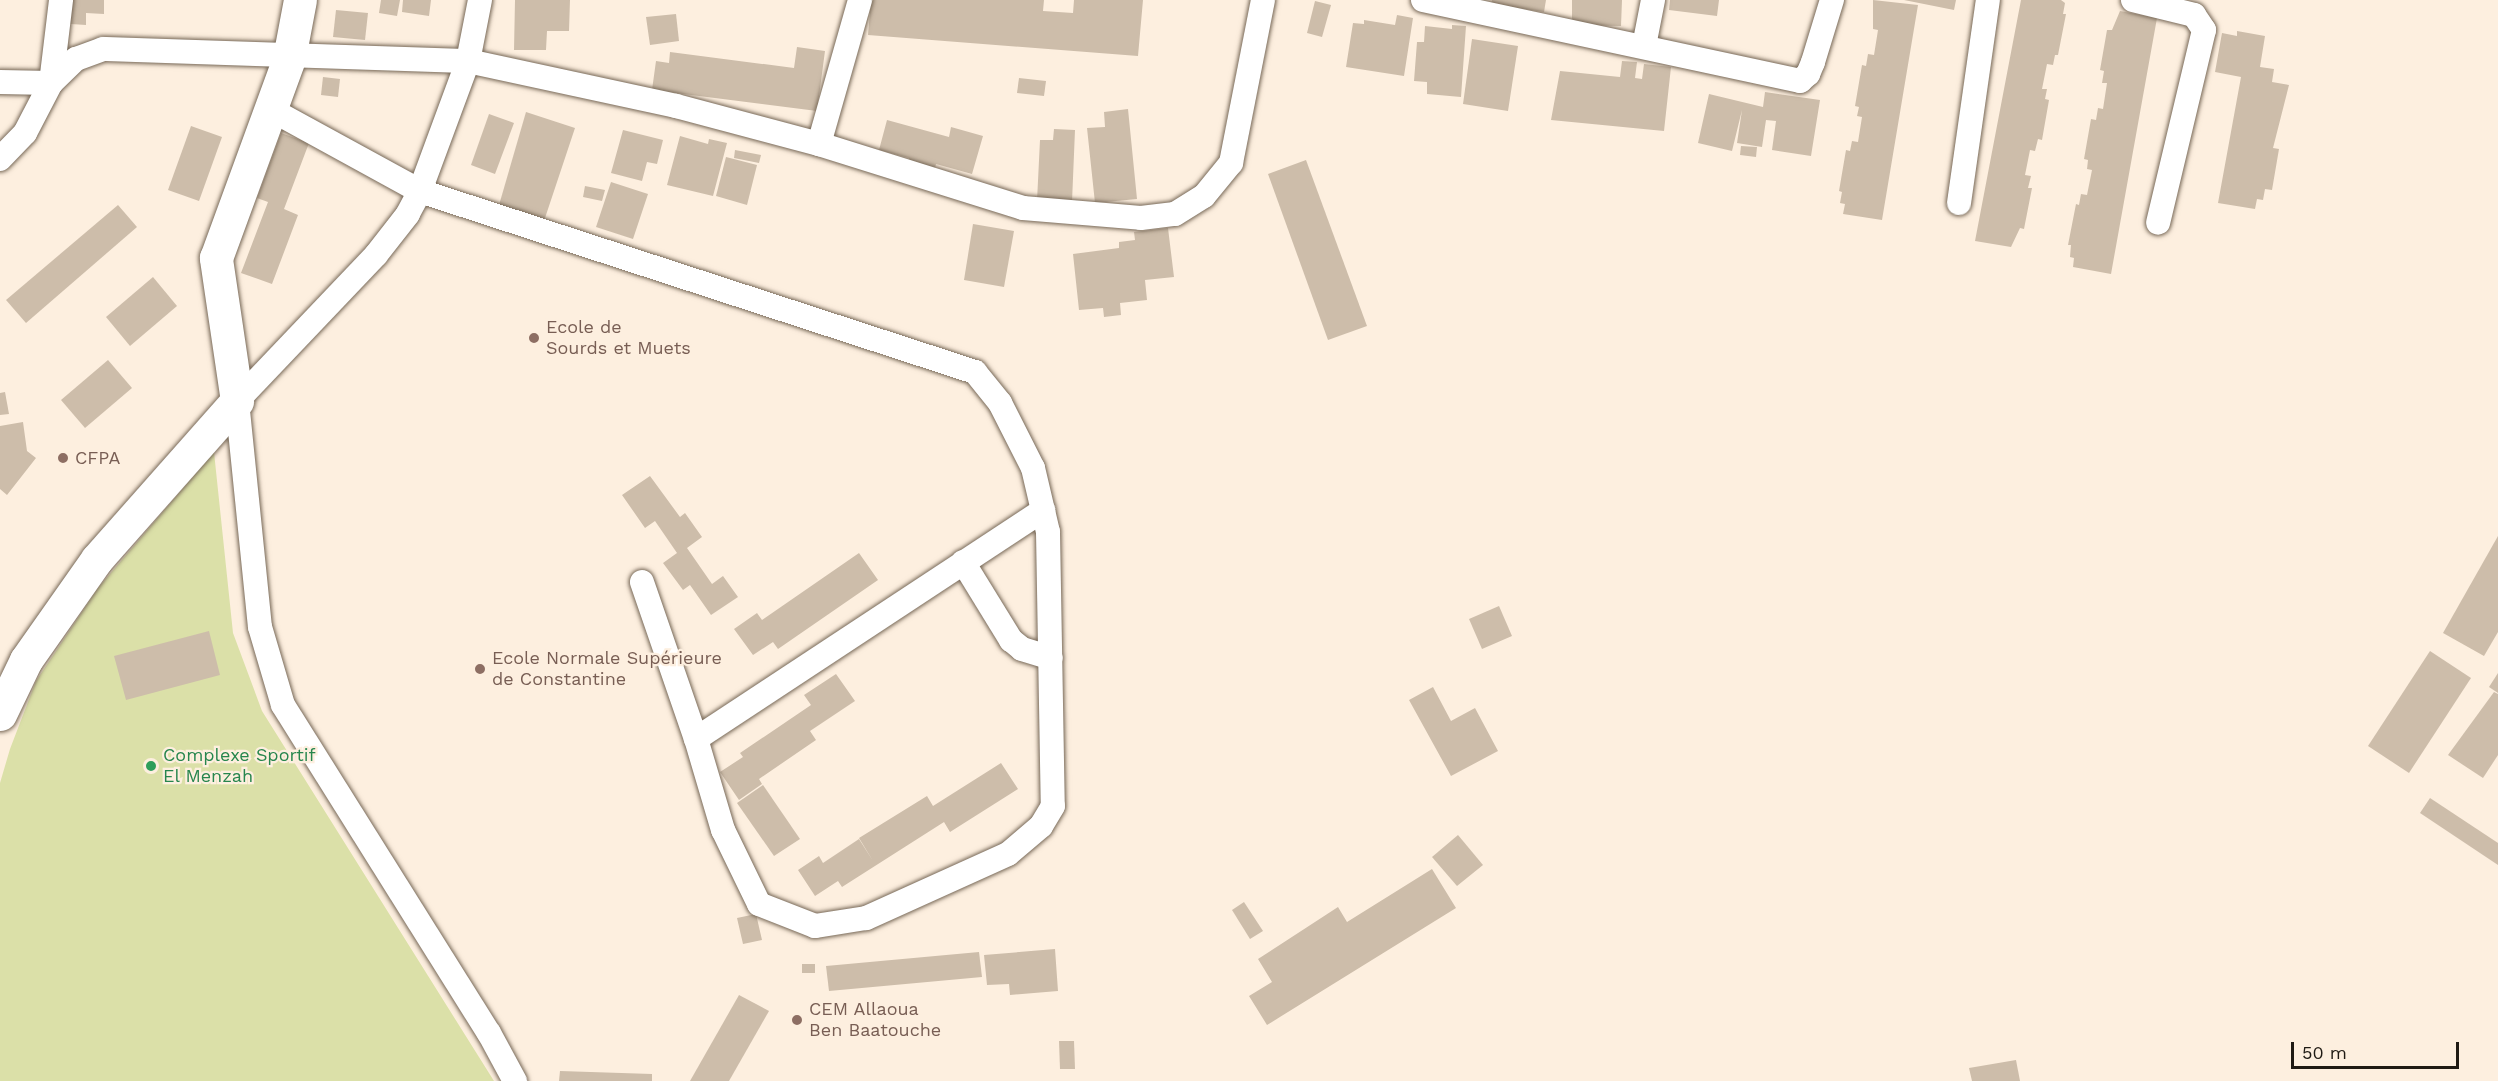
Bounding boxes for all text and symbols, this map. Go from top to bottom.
place label: Ecole de Sourds et Muets [546,317,691,360]
marker: Ecole de Sourds et Muets [527,331,541,345]
place label: CFPA [75,447,120,469]
marker: CFPA [56,451,70,465]
place label: Ecole Normale Supérieure de Constantine [492,648,722,690]
marker: Ecole Normale Supérieure de Constantine [473,662,487,676]
place label: Complexe Sportif El Menzah [163,745,316,788]
marker: Complexe Sportif El Menzah [144,759,158,773]
place label: CEM Allaoua Ben Baatouche [809,999,941,1042]
marker: CEM Allaoua Ben Baatouche [790,1013,804,1027]
scale bar [2294,1030,2462,1068]
text: 50 m [2302,1042,2347,1063]

